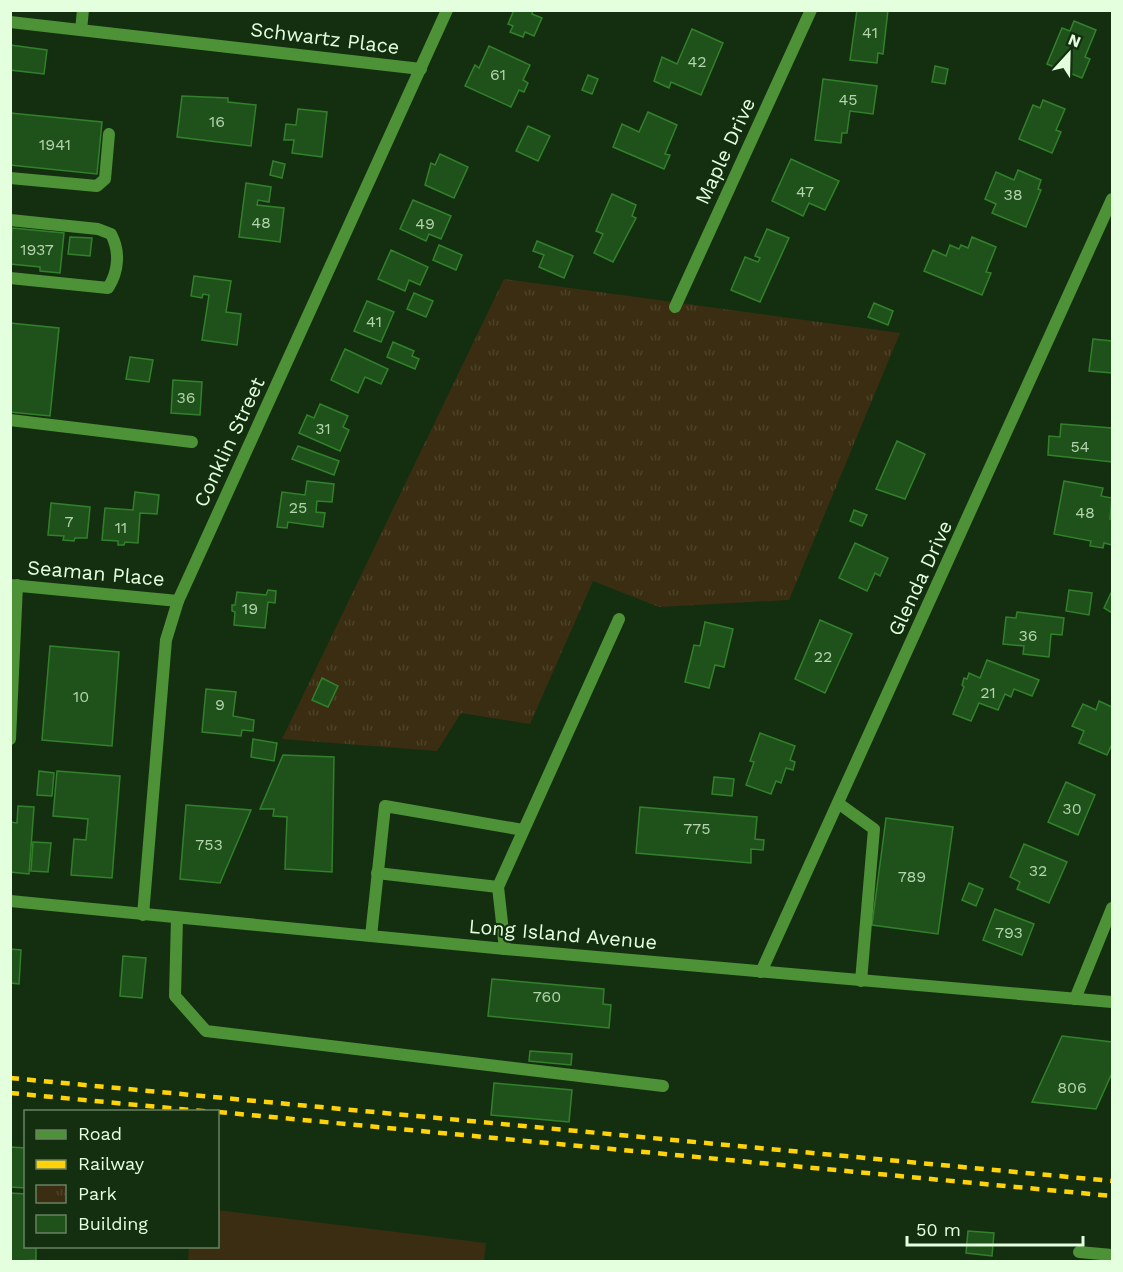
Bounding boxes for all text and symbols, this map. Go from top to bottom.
street label: Schwartz Place [249,17,401,59]
house number: 41 [862,23,878,42]
north arrow [1039,24,1099,84]
text: N [1065,30,1083,52]
house number: 42 [687,52,707,71]
house number: 61 [490,65,506,84]
house number: 45 [838,90,858,109]
street label: Maple Drive [690,94,760,208]
house number: 16 [209,112,225,131]
house number: 1941 [39,135,71,154]
house number: 47 [796,182,814,201]
house number: 38 [1003,185,1023,204]
house number: 48 [251,213,271,232]
house number: 49 [415,214,435,233]
house number: 1937 [20,240,54,259]
house number: 41 [366,312,382,331]
street label: Conklin Street [188,373,270,511]
house number: 36 [176,388,196,407]
house number: 31 [315,419,331,438]
house number: 54 [1070,437,1090,456]
house number: 25 [289,498,307,517]
house number: 48 [1075,503,1095,522]
house number: 7 [65,512,74,531]
street label: Glenda Drive [883,517,957,639]
house number: 11 [115,518,127,537]
street label: Seaman Place [26,555,166,591]
house number: 19 [242,599,258,618]
house number: 36 [1018,626,1038,645]
house number: 22 [814,647,832,666]
house number: 21 [980,683,996,702]
house number: 10 [73,687,89,706]
house number: 9 [215,695,225,714]
house number: 30 [1062,799,1082,818]
house number: 775 [683,819,711,838]
house number: 753 [195,835,223,854]
house number: 32 [1029,861,1047,880]
house number: 789 [898,867,926,886]
street label: Long Island Avenue [468,914,658,954]
house number: 793 [995,923,1023,942]
house number: 760 [533,987,561,1006]
house number: 806 [1057,1078,1087,1097]
legend [24,1110,219,1248]
text: Road [78,1123,122,1144]
text: Railway [78,1153,145,1174]
text: Park [78,1183,117,1204]
scale bar [907,1209,1082,1247]
text: Building [78,1213,148,1234]
text: 50 m [916,1219,961,1240]

